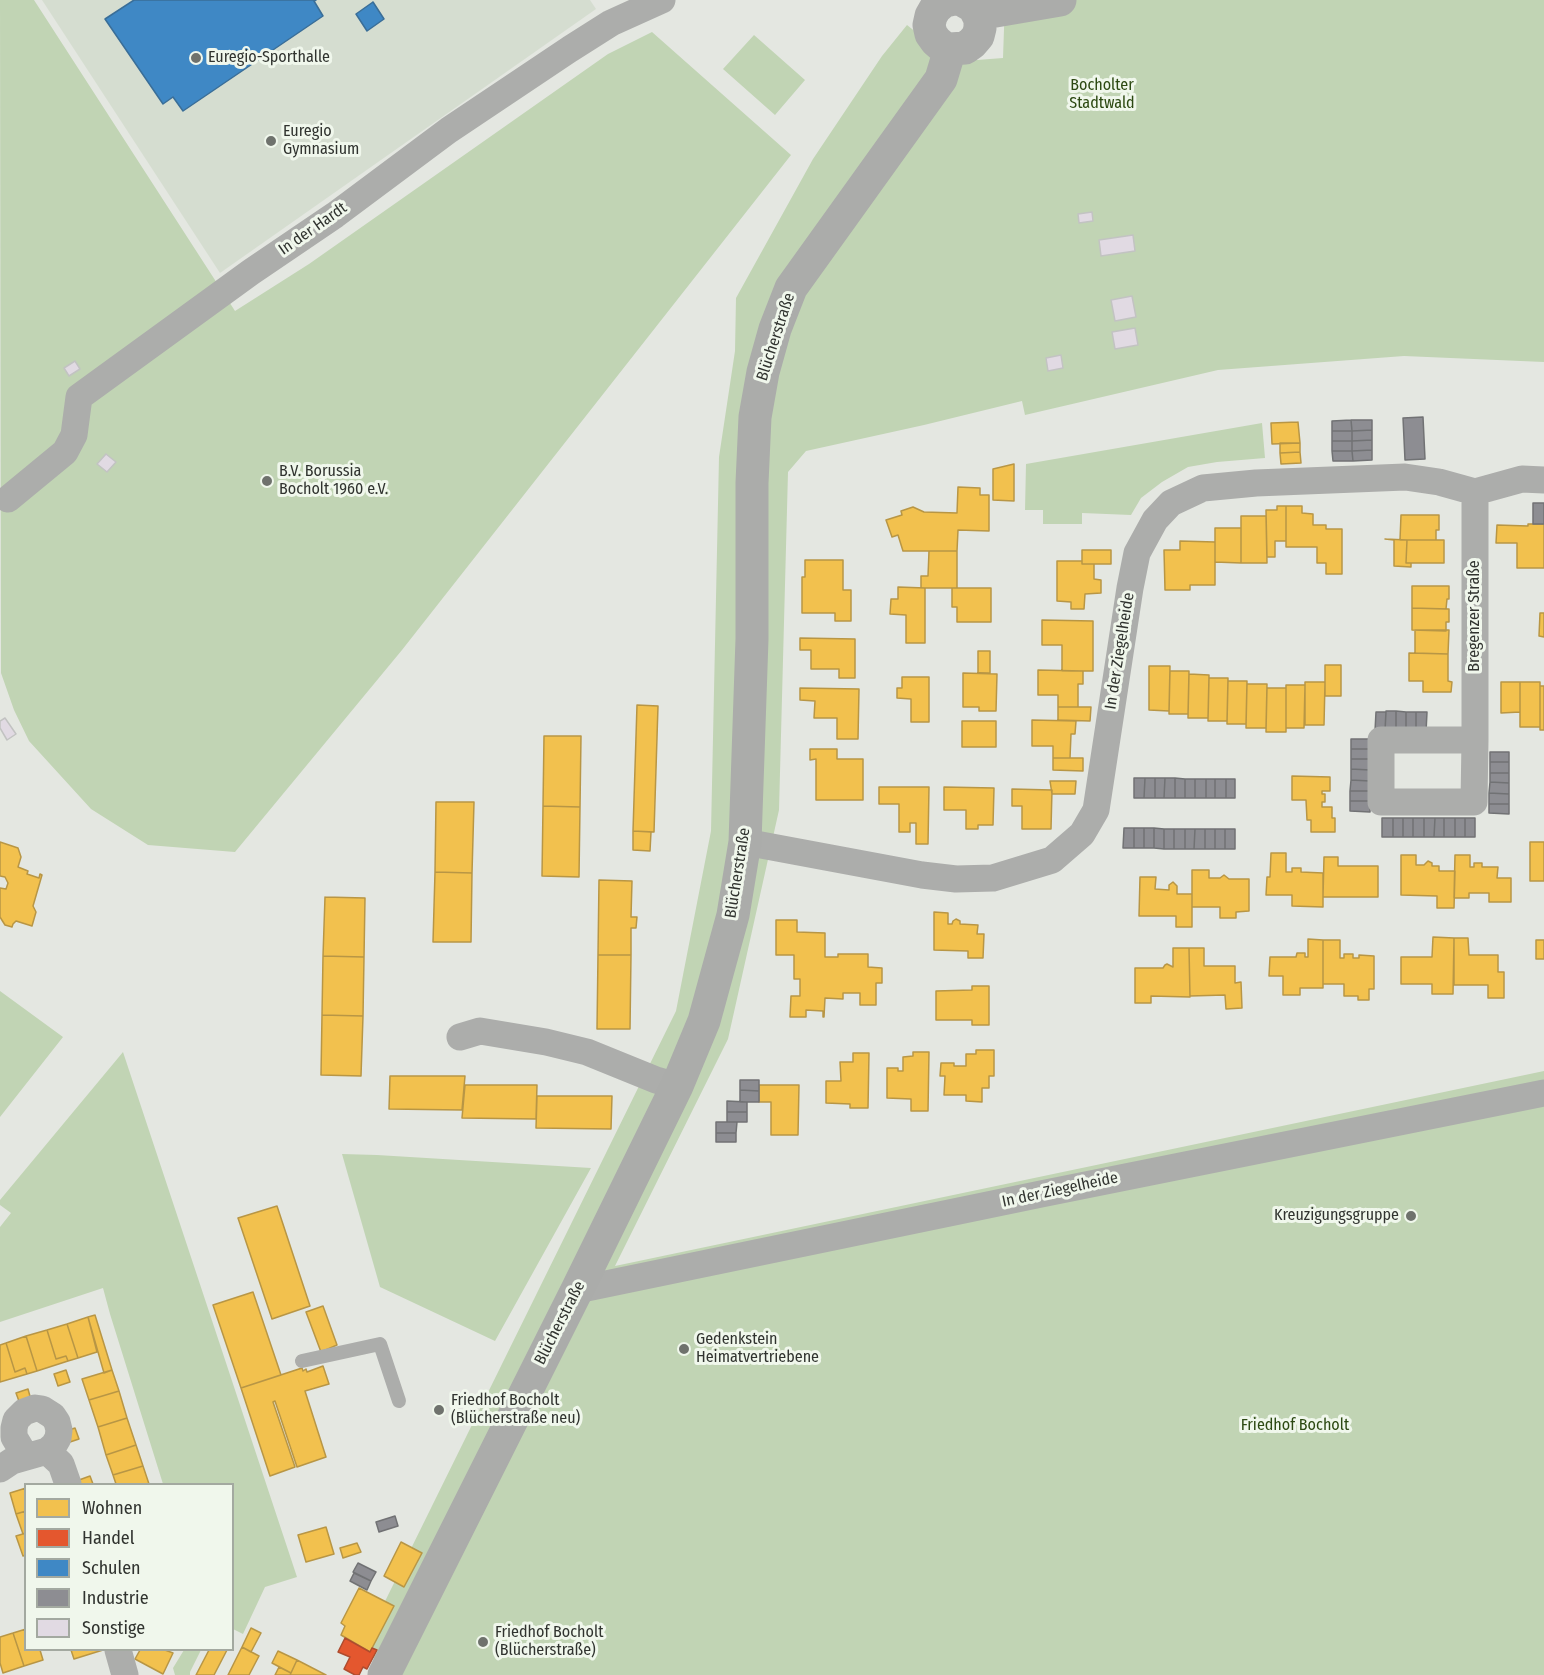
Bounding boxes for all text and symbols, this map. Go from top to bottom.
place label: Euregio-Sporthalle [208,48,330,68]
marker: Euregio-Sporthalle [189,51,203,65]
park label: Bocholter Stadtwald [1069,76,1135,114]
place label: Euregio Gymnasium [283,122,359,160]
marker: Euregio Gymnasium [264,134,278,148]
street label: In der Hardt [275,199,351,259]
street label: Blücherstraße [753,291,799,383]
place label: B.V. Borussia Bocholt 1960 e.V. [279,462,388,500]
marker: B.V. Borussia Bocholt 1960 e.V. [260,474,274,488]
street label: Bregenzer Straße [1465,560,1485,672]
street label: In der Ziegelheide [1101,591,1139,711]
street label: Blücherstraße [721,826,755,920]
street label: In der Ziegelheide [1000,1168,1120,1212]
place label: Kreuzigungsgruppe [1274,1206,1399,1226]
marker: Kreuzigungsgruppe [1404,1209,1418,1223]
street label: Blücherstraße [531,1278,589,1368]
place label: Gedenkstein Heimatvertriebene [696,1330,819,1368]
marker: Gedenkstein Heimatvertriebene [677,1342,691,1356]
place label: Friedhof Bocholt (Blücherstraße neu) [451,1391,580,1429]
marker: Friedhof Bocholt (Blücherstraße neu) [432,1403,446,1417]
park label: Friedhof Bocholt [1241,1416,1349,1436]
legend [24,1483,234,1651]
text: Wohnen [82,1497,142,1519]
text: Handel [82,1527,135,1549]
text: Schulen [82,1557,141,1579]
text: Industrie [82,1587,149,1609]
text: Sonstige [82,1617,145,1639]
place label: Friedhof Bocholt (Blücherstraße) [495,1623,603,1661]
marker: Friedhof Bocholt (Blücherstraße) [476,1635,490,1649]

